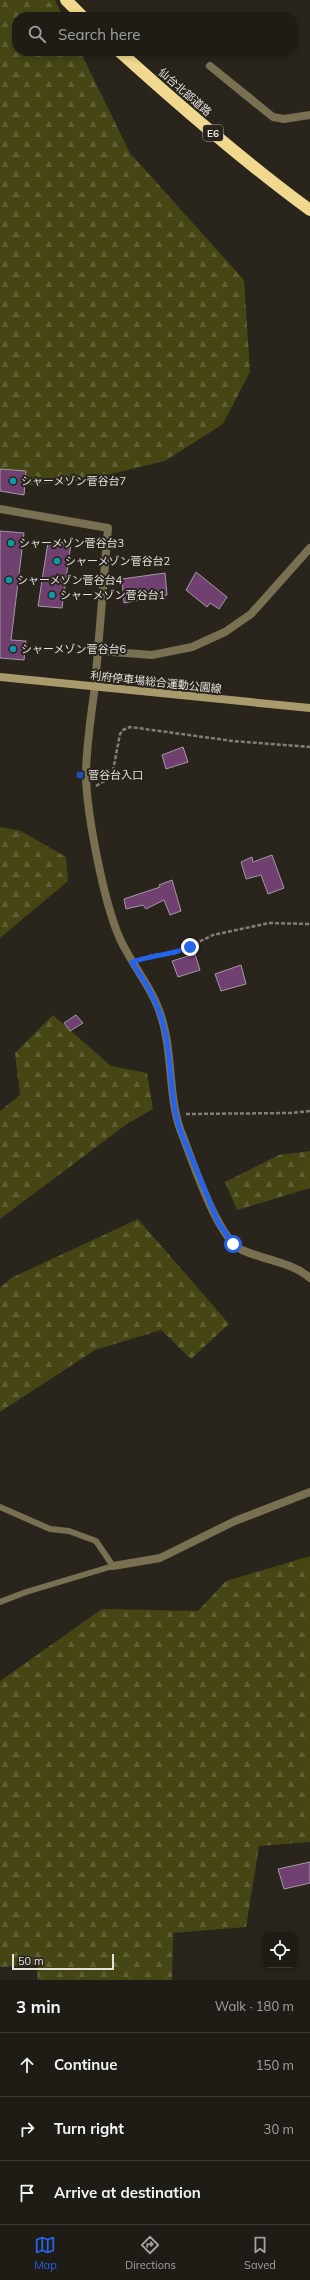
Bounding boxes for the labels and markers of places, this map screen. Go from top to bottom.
place label: シャーメゾン菅谷台7 [21,474,126,488]
marker: シャーメゾン菅谷台7 [8,476,18,486]
place label: シャーメゾン菅谷台3 [19,536,124,550]
marker: シャーメゾン菅谷台3 [6,538,16,548]
place label: シャーメゾン菅谷台2 [65,554,171,568]
marker: シャーメゾン菅谷台2 [52,556,62,566]
place label: シャーメゾン菅谷台4 [17,573,123,587]
marker: シャーメゾン菅谷台4 [4,575,14,585]
place label: シャーメゾン菅谷台1 [60,588,165,602]
marker: シャーメゾン菅谷台1 [47,590,57,600]
place label: シャーメゾン菅谷台6 [21,642,127,656]
marker: シャーメゾン菅谷台6 [8,644,18,654]
place label: 菅谷台入口 [88,768,143,782]
marker: 菅谷台入口 [75,770,85,780]

